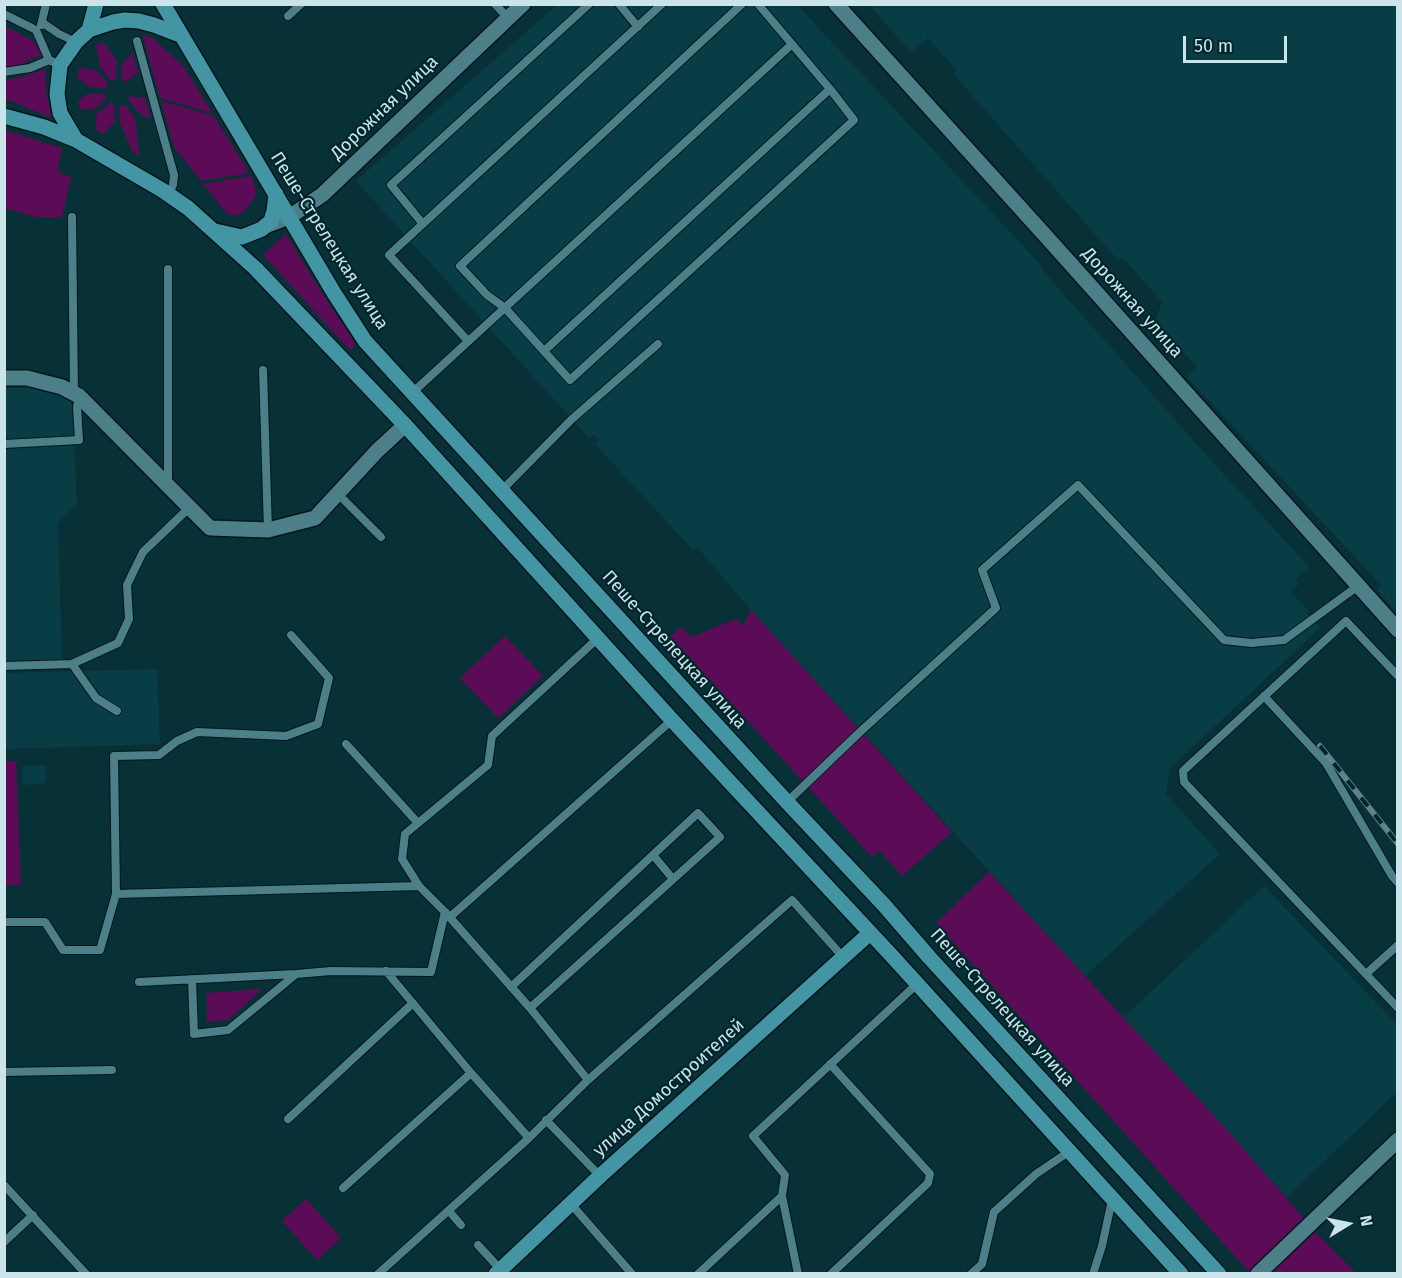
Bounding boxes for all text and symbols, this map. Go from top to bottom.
scale bar [1186,24,1290,62]
text: 50 m [1194,35,1233,57]
street label: Дорожная улица [327,51,443,165]
street label: Пеше-Стрелецкая улица [265,148,393,334]
street label: Дорожная улица [1077,243,1187,363]
street label: Пеше-Стрелецкая улица [597,566,751,734]
street label: Пеше-Стрелецкая улица [925,924,1079,1092]
street label: улица Домостроителей [589,1014,749,1162]
north arrow [1318,1194,1378,1254]
text: N [1356,1214,1376,1228]

